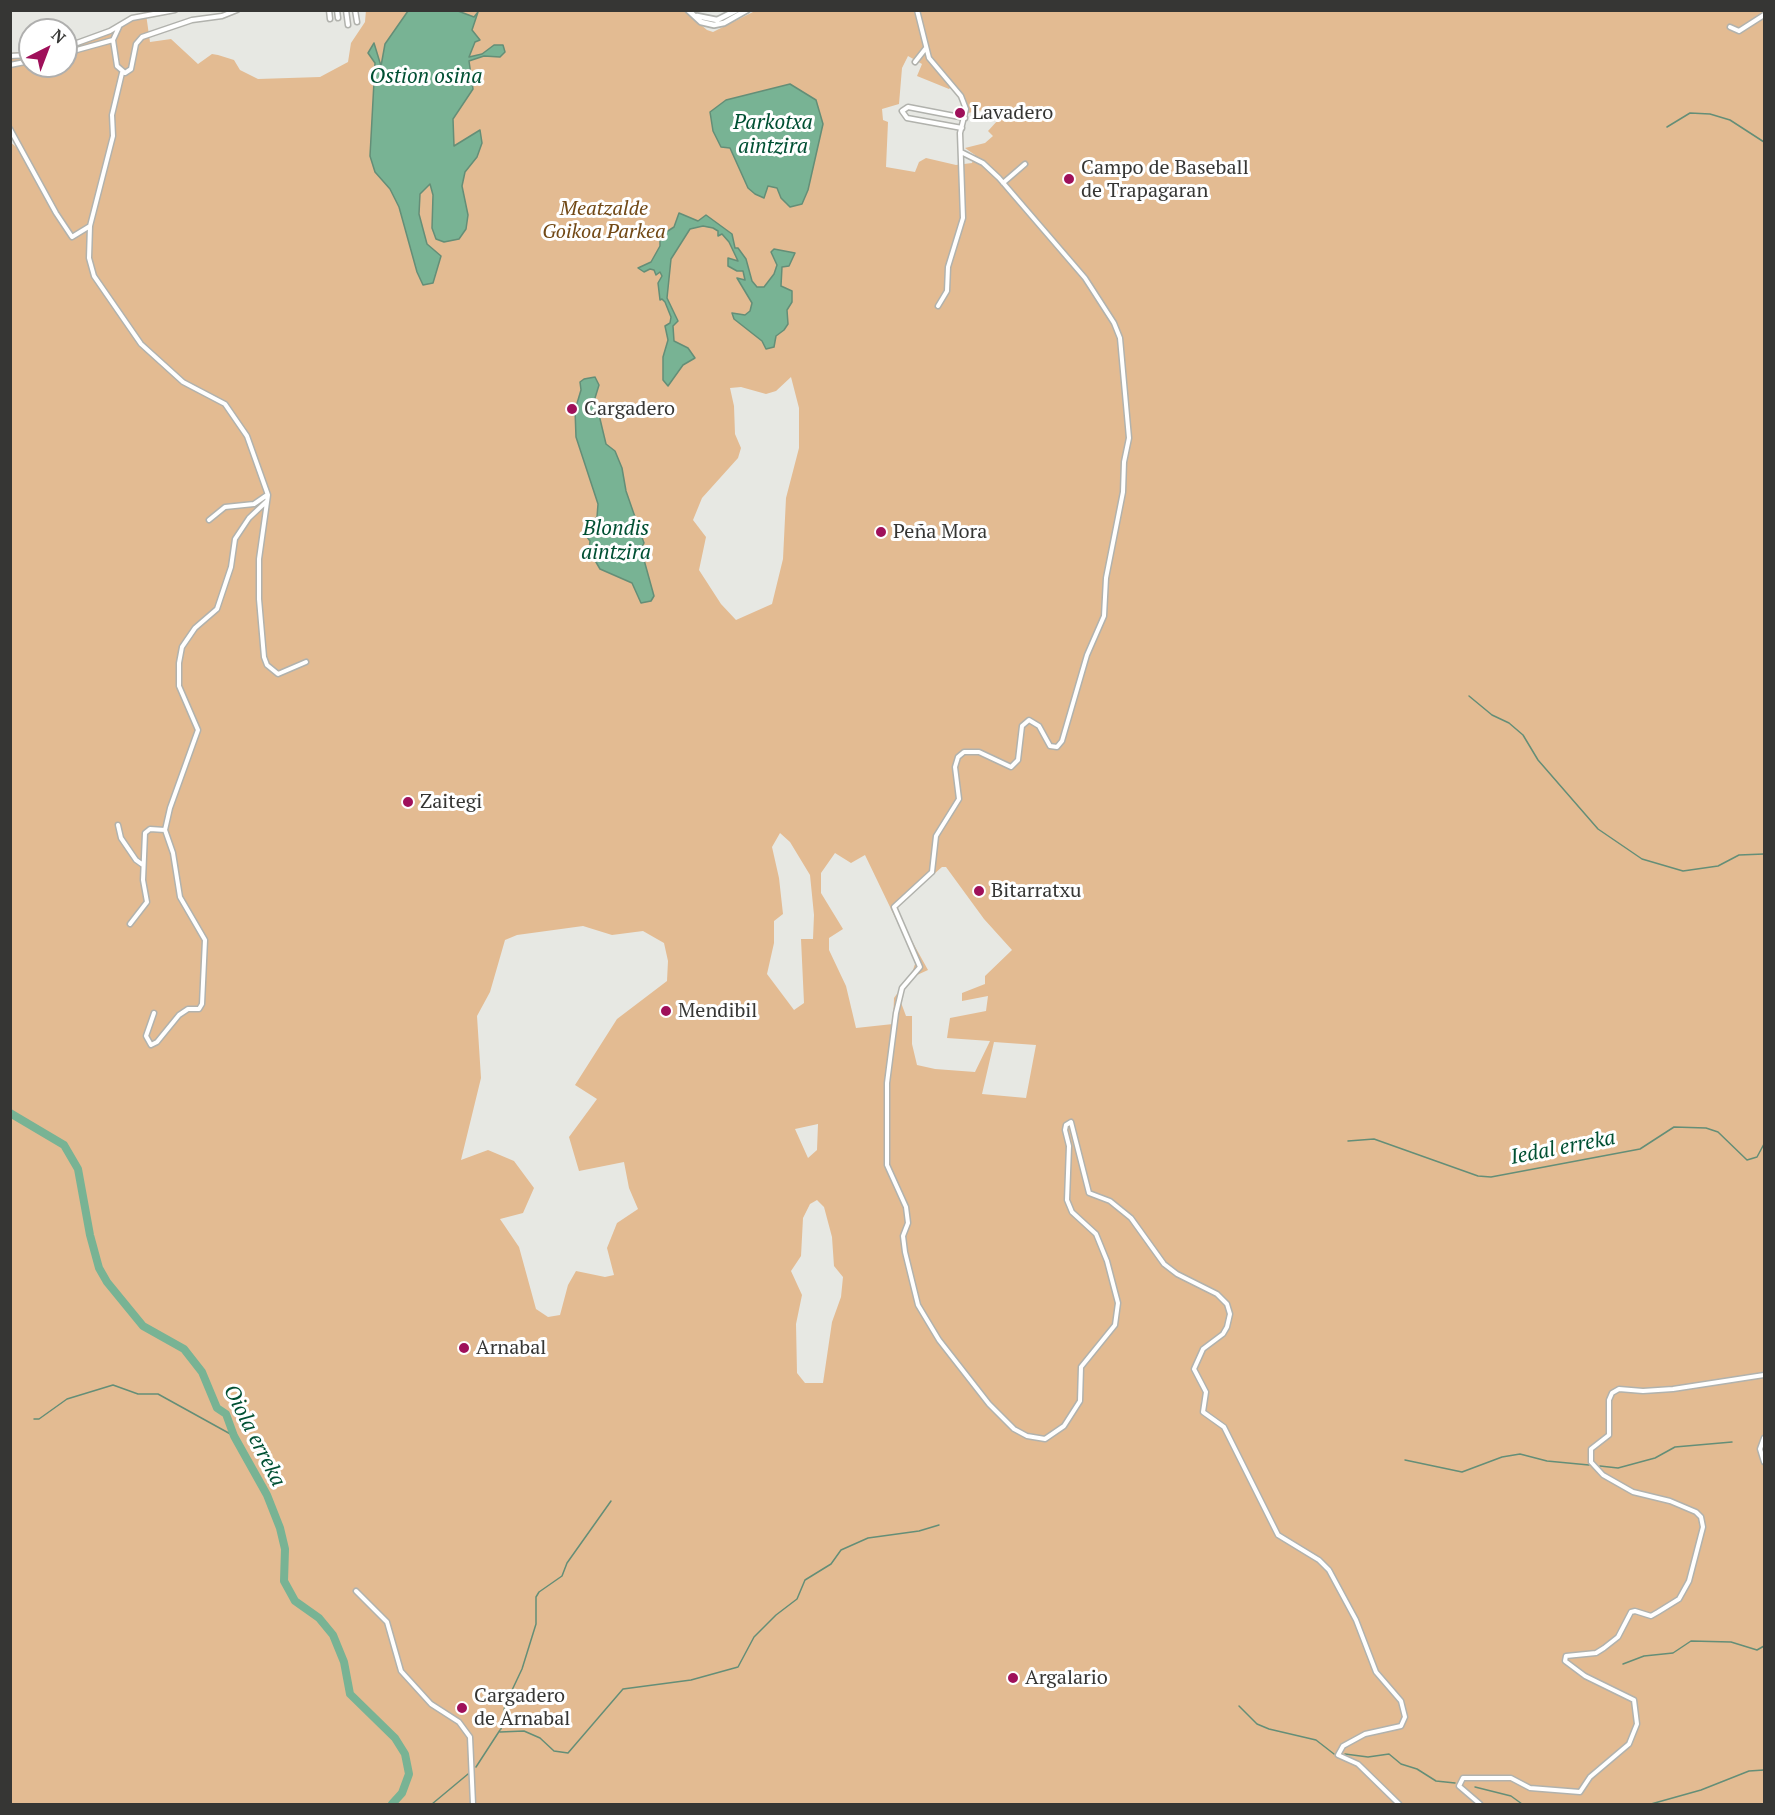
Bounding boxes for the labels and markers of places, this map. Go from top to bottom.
place label: Lavadero [972,101,1053,125]
marker: Lavadero [953,106,967,120]
place label: Campo de Baseball de Trapagaran [1081,156,1249,203]
marker: Campo de Baseball de Trapagaran [1062,172,1076,186]
place label: Cargadero [584,397,675,421]
marker: Cargadero [565,402,579,416]
place label: Peña Mora [893,520,987,544]
marker: Peña Mora [874,525,888,539]
place label: Zaitegi [420,790,482,814]
marker: Zaitegi [401,795,415,809]
place label: Bitarratxu [991,879,1082,903]
marker: Bitarratxu [972,884,986,898]
place label: Mendibil [678,999,757,1023]
marker: Mendibil [659,1004,673,1018]
place label: Arnabal [476,1336,546,1360]
marker: Arnabal [457,1341,471,1355]
place label: Argalario [1025,1666,1108,1690]
marker: Argalario [1006,1671,1020,1685]
place label: Cargadero de Arnabal [474,1684,570,1731]
marker: Cargadero de Arnabal [455,1701,469,1715]

